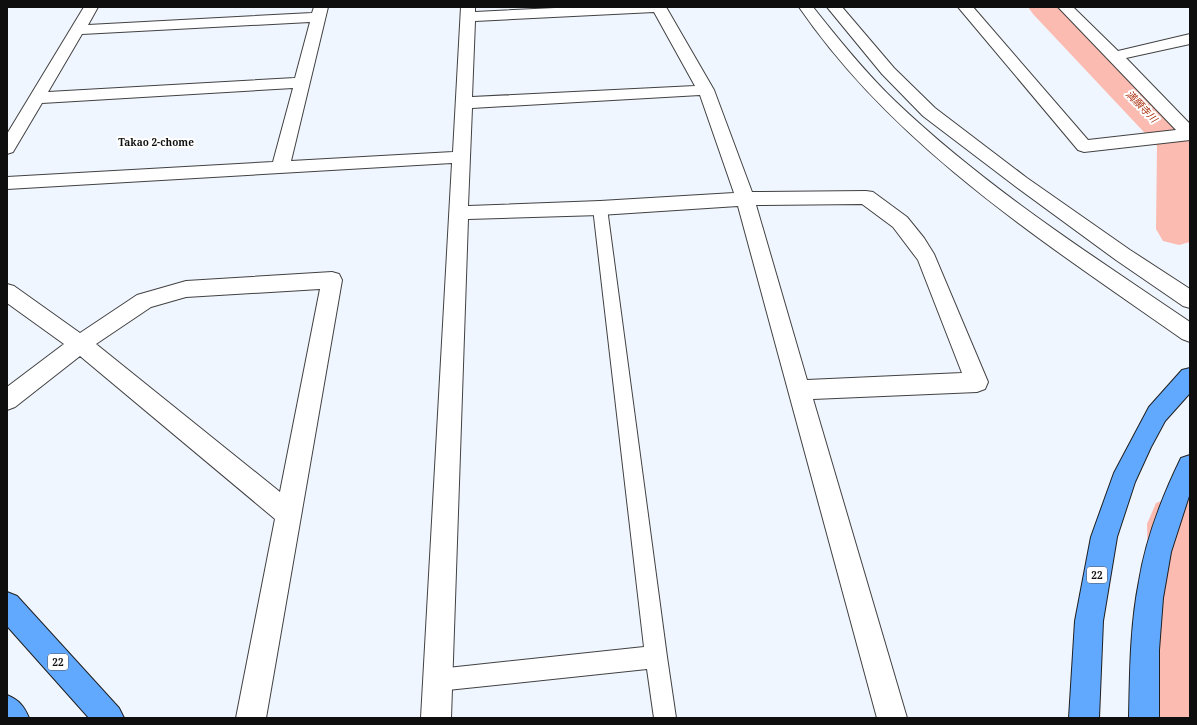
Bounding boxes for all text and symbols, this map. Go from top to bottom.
water label: 満願寺川 [1123,87,1162,126]
district label: Takao 2-chome [118,135,194,149]
road number: 22 [1087,567,1107,583]
road number: 22 [48,654,68,670]

